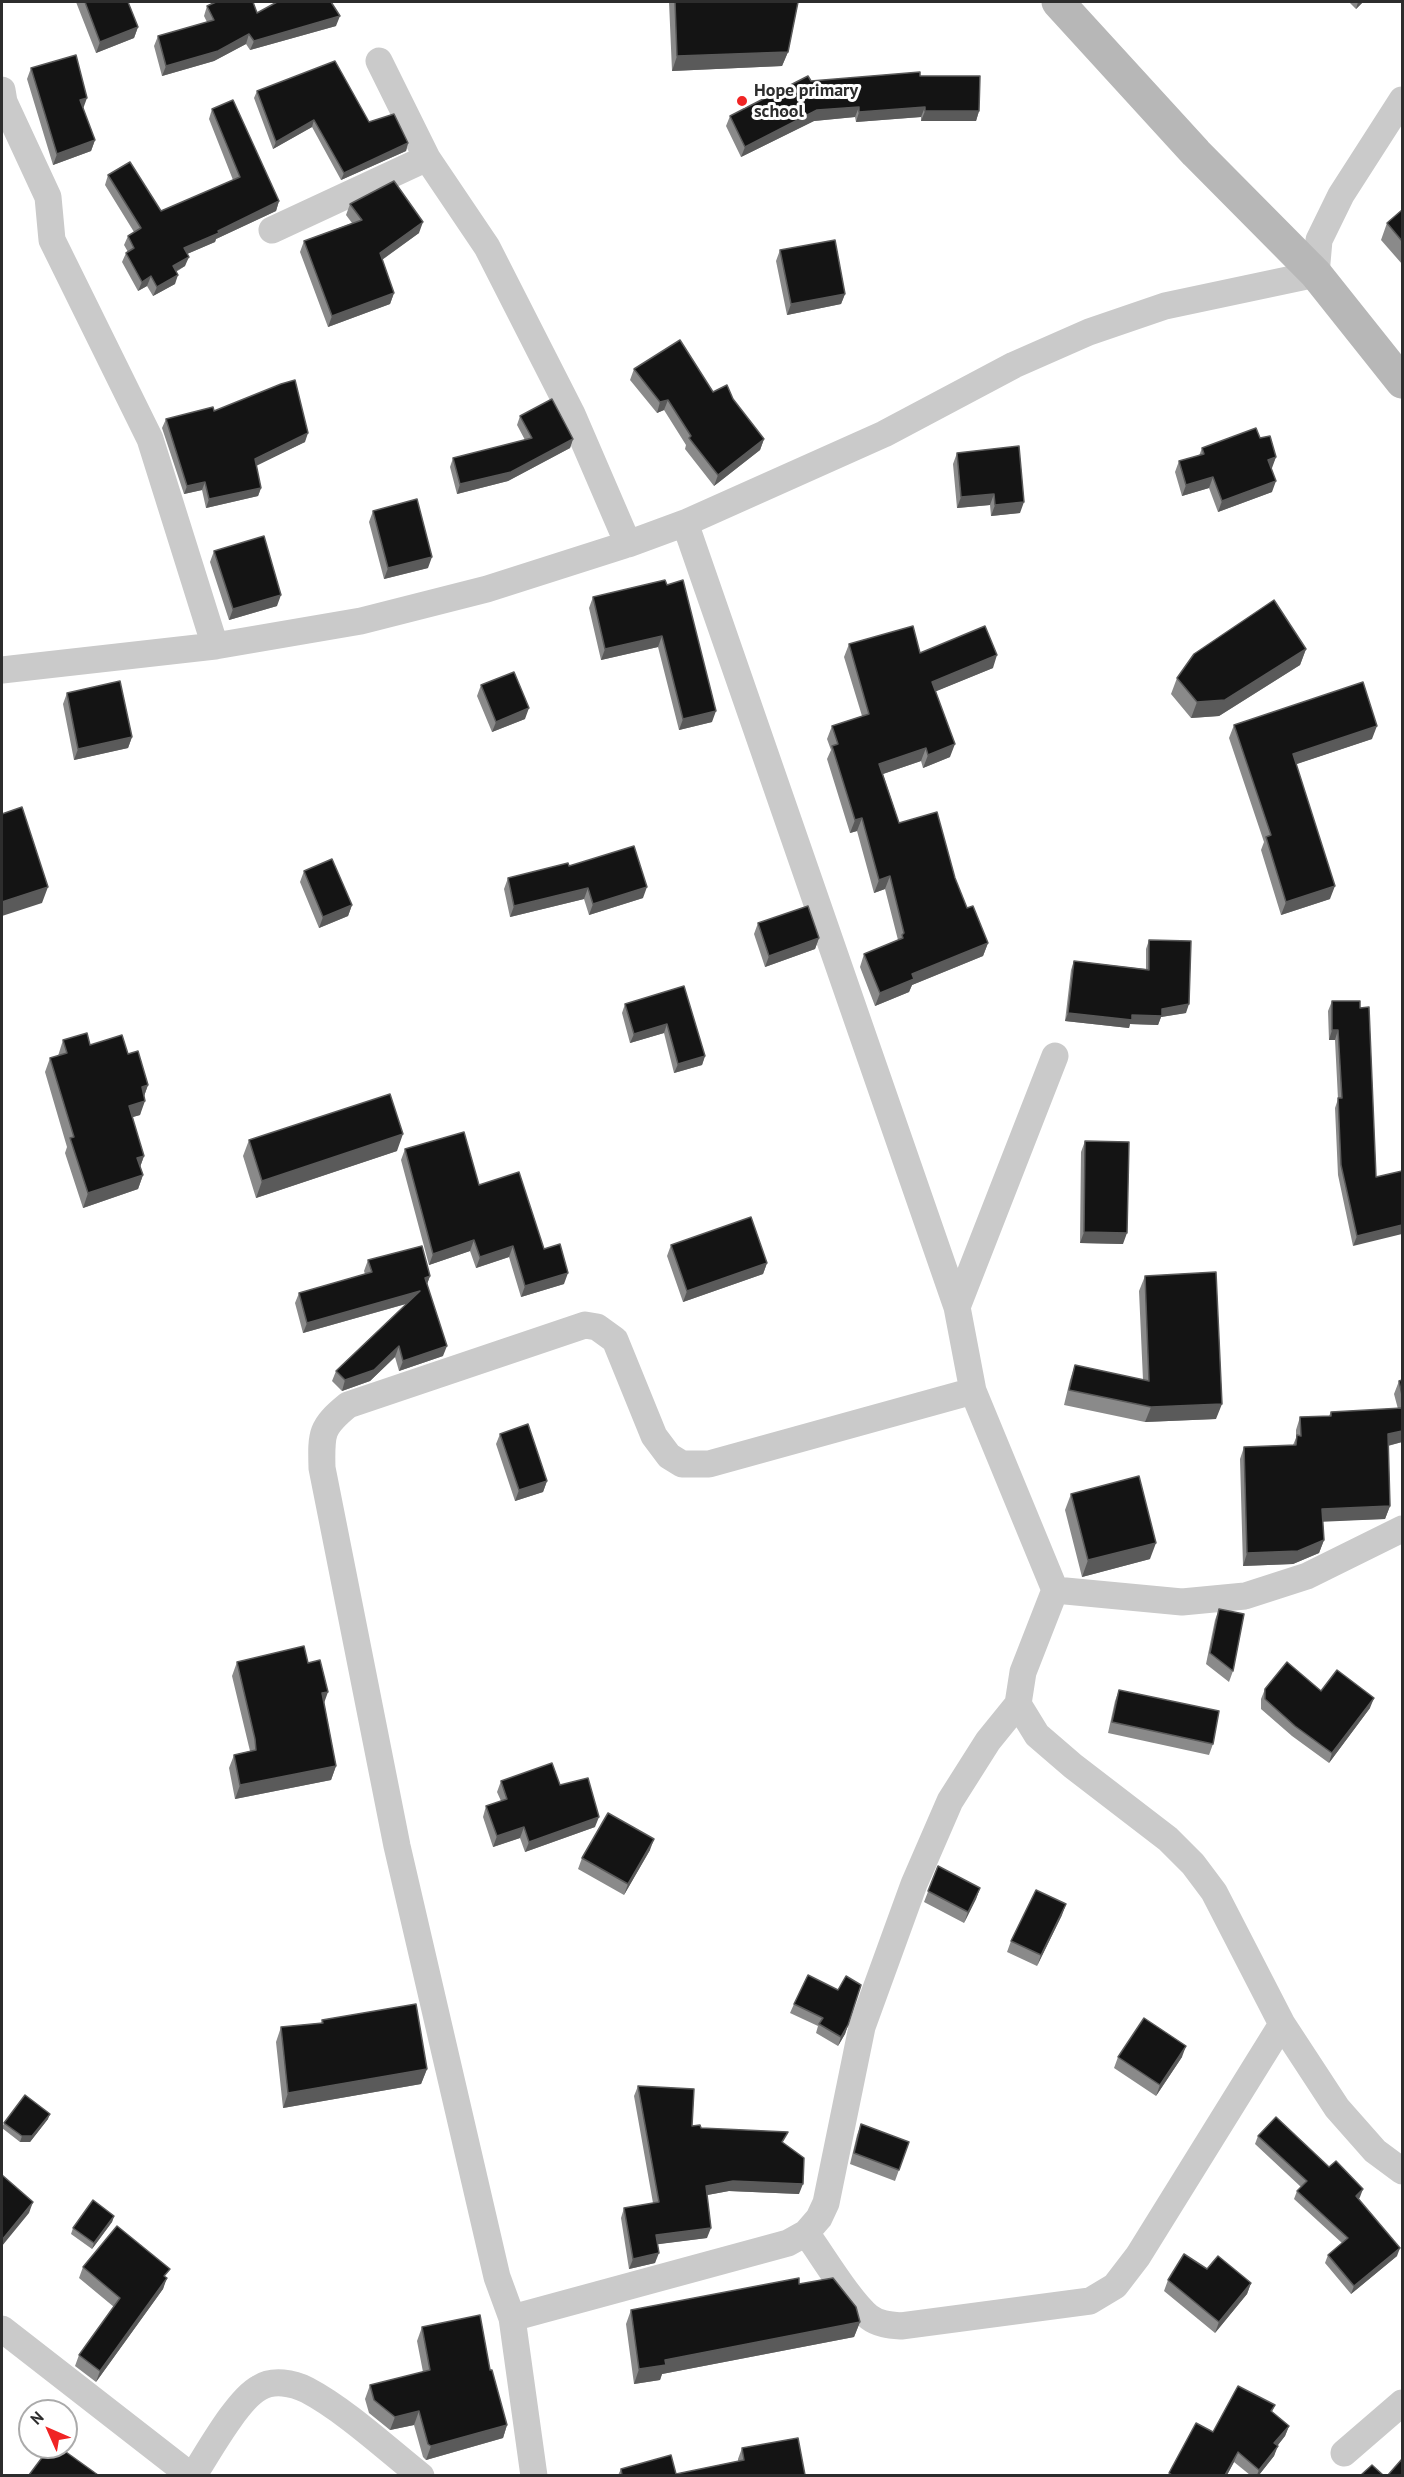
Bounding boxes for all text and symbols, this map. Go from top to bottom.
place label: Hope primary school [754,80,858,122]
marker: Hope primary school [735,94,749,108]
north arrow [18,2399,78,2459]
text: N [26,2407,47,2428]

